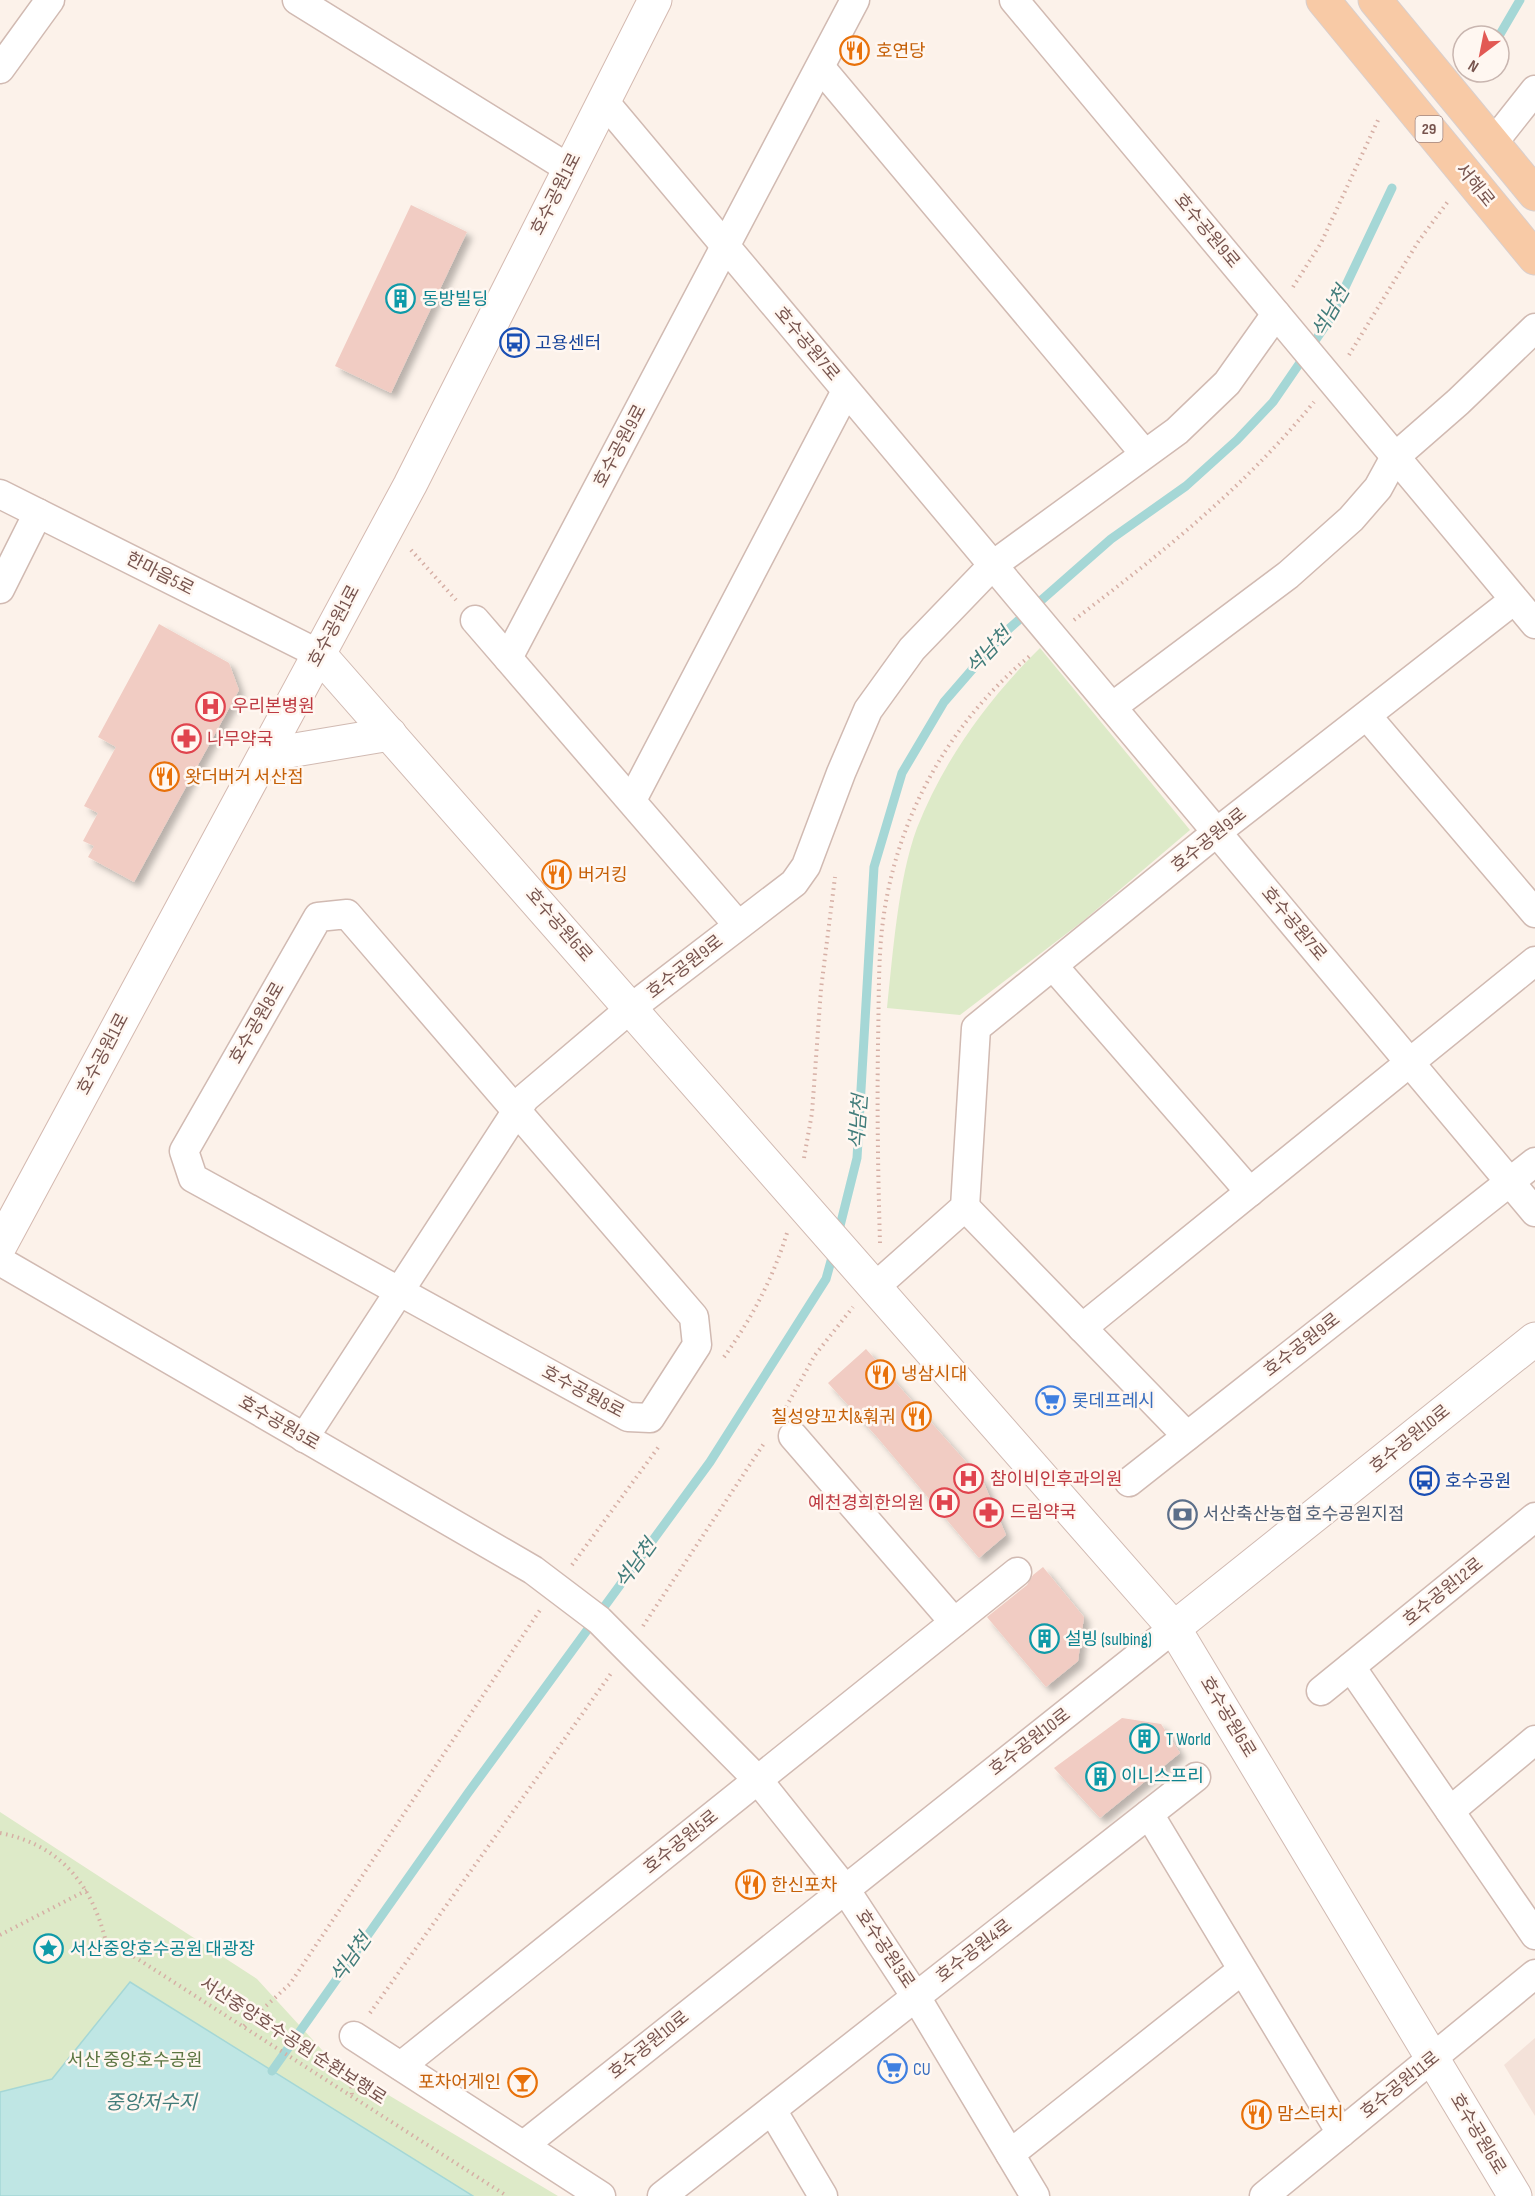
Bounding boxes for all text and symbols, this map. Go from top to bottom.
north arrow [1451,24,1511,84]
restaurant icon: 호연당 [839,35,871,67]
place label: 호연당 [876,41,926,62]
text: N [1465,55,1483,76]
road number: 29 [1416,116,1442,142]
street label: 호수공원1로 [526,150,586,238]
street label: 서해로 [1451,159,1499,211]
street label: 호수공원9로 [1170,189,1244,273]
water label: 석남천 [1307,280,1356,342]
building icon: 동방빌딩 [385,283,417,315]
place label: 동방빌딩 [422,289,488,310]
street label: 호수공원7로 [770,303,844,385]
bus stop icon: 고용센터 [498,327,530,359]
place label: 고용센터 [535,333,601,354]
street label: 호수공원9로 [589,401,651,491]
street label: 한마음5로 [123,548,197,600]
street label: 호수공원1로 [304,582,364,670]
water label: 석남천 [961,621,1018,679]
hospital icon: 우리본병원 [195,690,227,722]
place label: 우리본병원 [232,696,315,717]
pharmacy icon: 나무약국 [170,723,202,755]
place label: 나무약국 [207,729,273,750]
restaurant icon: 왓더버거 서산점 [148,761,180,793]
place label: 왓더버거 서산점 [185,767,304,788]
street label: 호수공원9로 [1167,803,1251,877]
restaurant icon: 버거킹 [541,859,573,891]
place label: 버거킹 [578,865,628,886]
street label: 호수공원7로 [1257,883,1331,965]
street label: 호수공원6로 [521,884,597,966]
street label: 호수공원9로 [643,931,727,1003]
street label: 호수공원8로 [225,978,289,1068]
street label: 호수공원1로 [73,1010,133,1098]
water label: 석남천 [845,1091,873,1150]
street label: 호수공원9로 [1260,1309,1344,1381]
restaurant icon: 냉삼시대 [864,1358,896,1390]
street label: 호수공원8로 [538,1361,628,1423]
place label: 냉삼시대 [901,1364,967,1385]
supermarket icon: 롯데프레시 [1035,1385,1067,1417]
street label: 호수공원3로 [235,1391,323,1455]
place label: 롯데프레시 [1072,1391,1155,1412]
street label: 호수공원10로 [1366,1400,1454,1478]
restaurant icon: 칠성양꼬치&훠궈 [901,1401,933,1433]
place label: 칠성양꼬치&훠궈 [771,1407,896,1428]
hospital icon: 참이비인후과의원 [953,1463,985,1495]
bus stop icon: 호수공원 [1408,1465,1440,1497]
place label: 참이비인후과의원 [990,1469,1122,1490]
place label: 호수공원 [1445,1471,1511,1492]
hospital icon: 예천경희한의원 [929,1487,961,1519]
place label: 예천경희한의원 [808,1493,924,1514]
pharmacy icon: 드림약국 [973,1496,1005,1528]
bank icon: 서산축산농협 호수공원지점 [1166,1498,1198,1530]
place label: 드림약국 [1010,1502,1076,1523]
place label: 서산축산농협 호수공원지점 [1203,1504,1405,1525]
water label: 석남천 [610,1533,663,1593]
street label: 호수공원12로 [1399,1553,1487,1631]
building icon: 설빙 (sulbing) [1028,1623,1060,1655]
place label: 설빙 (sulbing) [1065,1629,1152,1650]
street label: 호수공원6로 [1196,1673,1260,1761]
street label: 호수공원10로 [985,1704,1075,1780]
building icon: T World [1129,1723,1161,1755]
place label: T World [1166,1729,1211,1750]
building icon: 이니스프리 [1084,1760,1116,1792]
place label: 이니스프리 [1121,1766,1204,1787]
street label: 호수공원5로 [639,1806,723,1878]
restaurant icon: 한신포차 [734,1869,766,1901]
place label: 한신포차 [771,1875,838,1896]
street label: 호수공원3로 [851,1906,919,1992]
street label: 호수공원4로 [932,1915,1016,1987]
water label: 석남천 [325,1926,378,1987]
place icon: 서산중앙호수공원 대광장 [33,1933,65,1965]
place label: 서산중앙호수공원 대광장 [70,1939,255,1960]
street label: 서산중앙호수공원 순환보행로 [196,1973,390,2109]
street label: 호수공원10로 [605,2006,693,2084]
street label: 호수공원11로 [1356,2047,1444,2123]
park label: 서산 중앙호수공원 [67,2050,203,2071]
supermarket icon: CU [876,2053,908,2085]
place label: CU [913,2059,931,2080]
bar icon: 포차어게인 [506,2066,538,2098]
place label: 포차어게인 [418,2072,501,2093]
street label: 호수공원6로 [1446,2090,1510,2178]
water label: 중앙저수지 [105,2091,199,2115]
restaurant icon: 맘스터치 [1240,2098,1272,2130]
place label: 맘스터치 [1277,2104,1343,2125]

